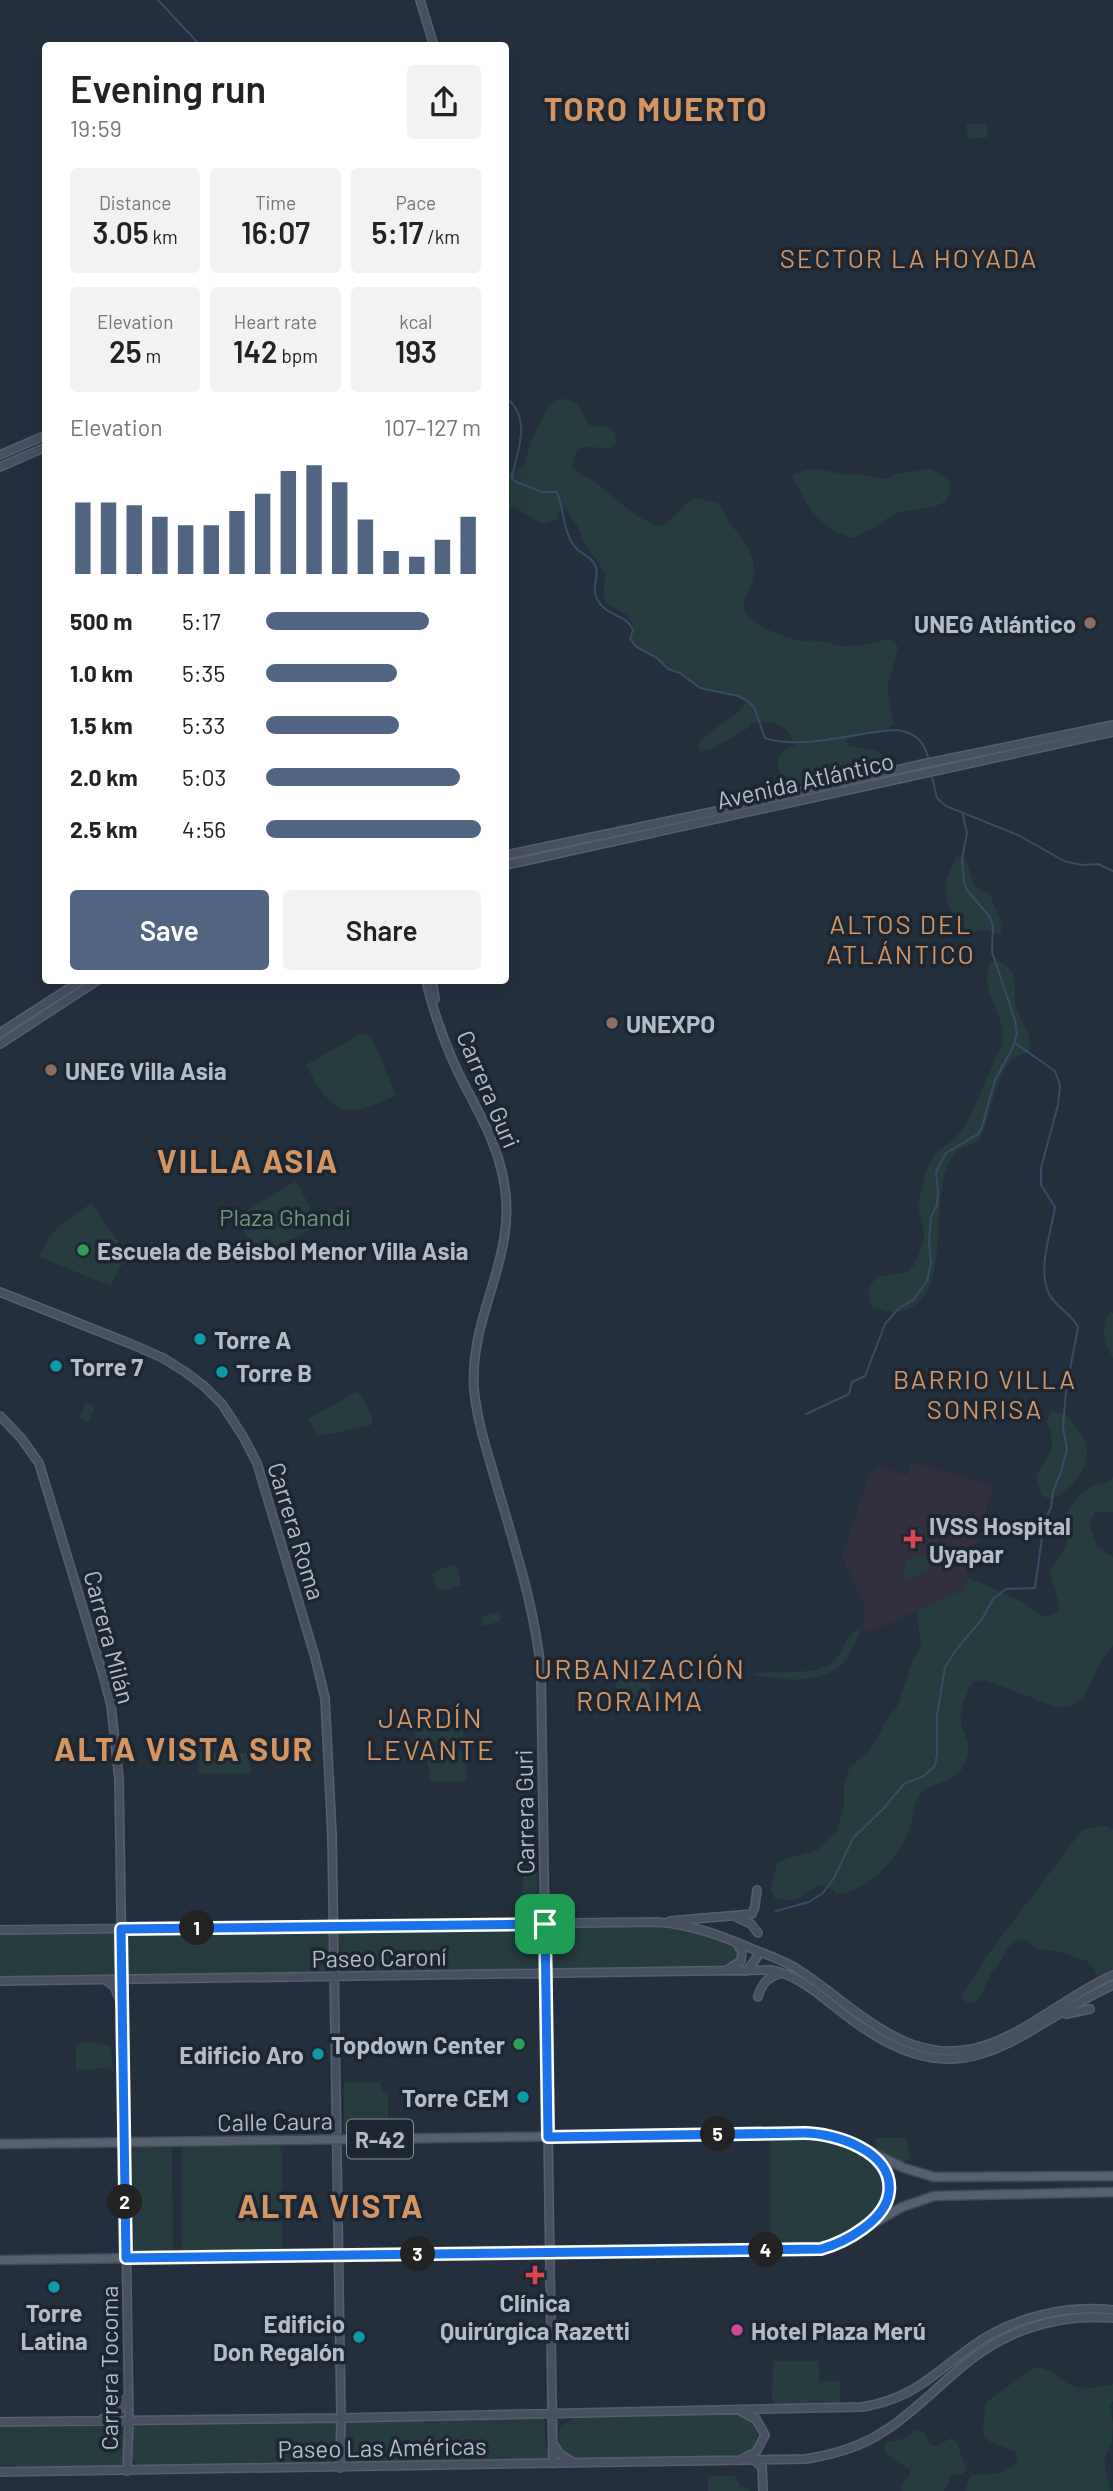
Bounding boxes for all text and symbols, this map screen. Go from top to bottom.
text: Evening run [70,65,266,111]
button: share [407,65,481,139]
district label: TORO MUERTO [544,89,768,127]
text: 19:59 [70,114,122,142]
text: Distance [99,191,171,214]
text: Time [255,191,296,214]
text: Pace [395,191,436,214]
text: 3.05 [93,214,149,250]
text: 16:07 [241,214,310,250]
text: 5:17 [372,214,423,250]
text: km [149,225,178,248]
text: /km [423,225,460,248]
district label: SECTOR LA HOYADA [780,242,1038,273]
text: Elevation [97,310,173,333]
text: Heart rate [234,310,317,333]
text: kcal [399,310,432,333]
text: 25 [109,333,142,369]
text: 142 [233,333,278,369]
text: 193 [395,333,437,369]
text: m [142,344,161,367]
text: bpm [278,344,318,367]
text: Elevation [70,413,163,441]
text: 107–127 m [384,413,481,441]
text: 500 m [70,607,132,635]
text: 5:17 [182,607,221,635]
place label: UNEG Atlántico [914,609,1076,638]
marker: UNEG Atlántico [1082,615,1098,631]
text: 1.0 km [70,659,133,687]
text: 5:35 [182,659,225,687]
text: 1.5 km [70,711,133,739]
text: 5:33 [182,711,225,739]
street label: Avenida Atlántico [714,746,896,814]
text: 2.0 km [70,763,138,791]
text: 5:03 [182,763,226,791]
text: 2.5 km [70,815,138,843]
text: 4:56 [182,815,226,843]
button: Save [70,890,269,970]
button: Share [283,890,481,970]
district label: ALTOS DEL ATLÁNTICO [826,908,976,969]
place label: UNEXPO [626,1009,715,1038]
marker: UNEXPO [604,1015,620,1031]
street label: Carrera Guri [451,1026,527,1152]
place label: UNEG Villa Asia [65,1056,227,1085]
marker: UNEG Villa Asia [43,1062,59,1078]
district label: VILLA ASIA [157,1141,339,1179]
park label: Plaza Ghandi [219,1202,351,1231]
place label: Escuela de Béisbol Menor Villa Asia [97,1236,468,1265]
marker: Escuela de Béisbol Menor Villa Asia [75,1242,91,1258]
place label: Torre A [214,1325,291,1354]
marker: Torre A [192,1331,208,1347]
place label: Torre 7 [70,1352,143,1381]
marker: Torre 7 [48,1358,64,1374]
place label: Torre B [236,1358,312,1387]
district label: BARRIO VILLA SONRISA [893,1363,1077,1424]
marker: Torre B [214,1364,230,1380]
street label: Carrera Roma [262,1459,332,1603]
place label: IVSS Hospital Uyapar [929,1511,1071,1568]
marker: IVSS Hospital Uyapar [903,1529,923,1549]
street label: Carrera Milán [78,1567,142,1707]
district label: URBANIZACIÓN RORAIMA [534,1651,746,1717]
district label: JARDÍN LEVANTE [366,1700,496,1766]
district label: ALTA VISTA SUR [54,1729,314,1767]
street label: Carrera Guri [508,1749,540,1875]
pin [515,1894,575,1954]
icon: arrive [526,1905,564,1943]
pin: 1 [180,1910,214,1946]
text: 1 [193,1916,200,1939]
street label: Paseo Caroní [311,1941,447,1973]
place label: Topdown Center [331,2030,505,2059]
marker: Topdown Center [511,2036,527,2052]
place label: Edificio Aro [179,2040,304,2069]
marker: Edificio Aro [310,2046,326,2062]
place label: Torre CEM [402,2083,509,2112]
marker: Torre CEM [515,2089,531,2105]
street label: Calle Caura [217,2105,333,2137]
pin: 5 [700,2116,736,2152]
road number: R-42 [347,2120,413,2158]
text: 5 [712,2122,723,2145]
pin: 2 [108,2184,142,2220]
district label: ALTA VISTA [238,2186,424,2224]
text: 2 [119,2190,130,2213]
pin: 4 [748,2232,784,2268]
pin: 3 [400,2236,436,2272]
text: 4 [760,2238,771,2261]
text: 3 [412,2242,423,2265]
marker: Clínica Quirúrgica Razetti [525,2265,545,2285]
marker: Torre Latina [46,2279,62,2295]
street label: Carrera Tocoma [94,2285,123,2451]
place label: Clínica Quirúrgica Razetti [440,2288,630,2345]
place label: Torre Latina [20,2298,88,2355]
place label: Edificio Don Regalón [213,2309,345,2366]
place label: Hotel Plaza Merú [751,2316,926,2345]
marker: Hotel Plaza Merú [729,2322,745,2338]
marker: Edificio Don Regalón [351,2329,367,2345]
street label: Paseo Las Américas [277,2431,487,2463]

